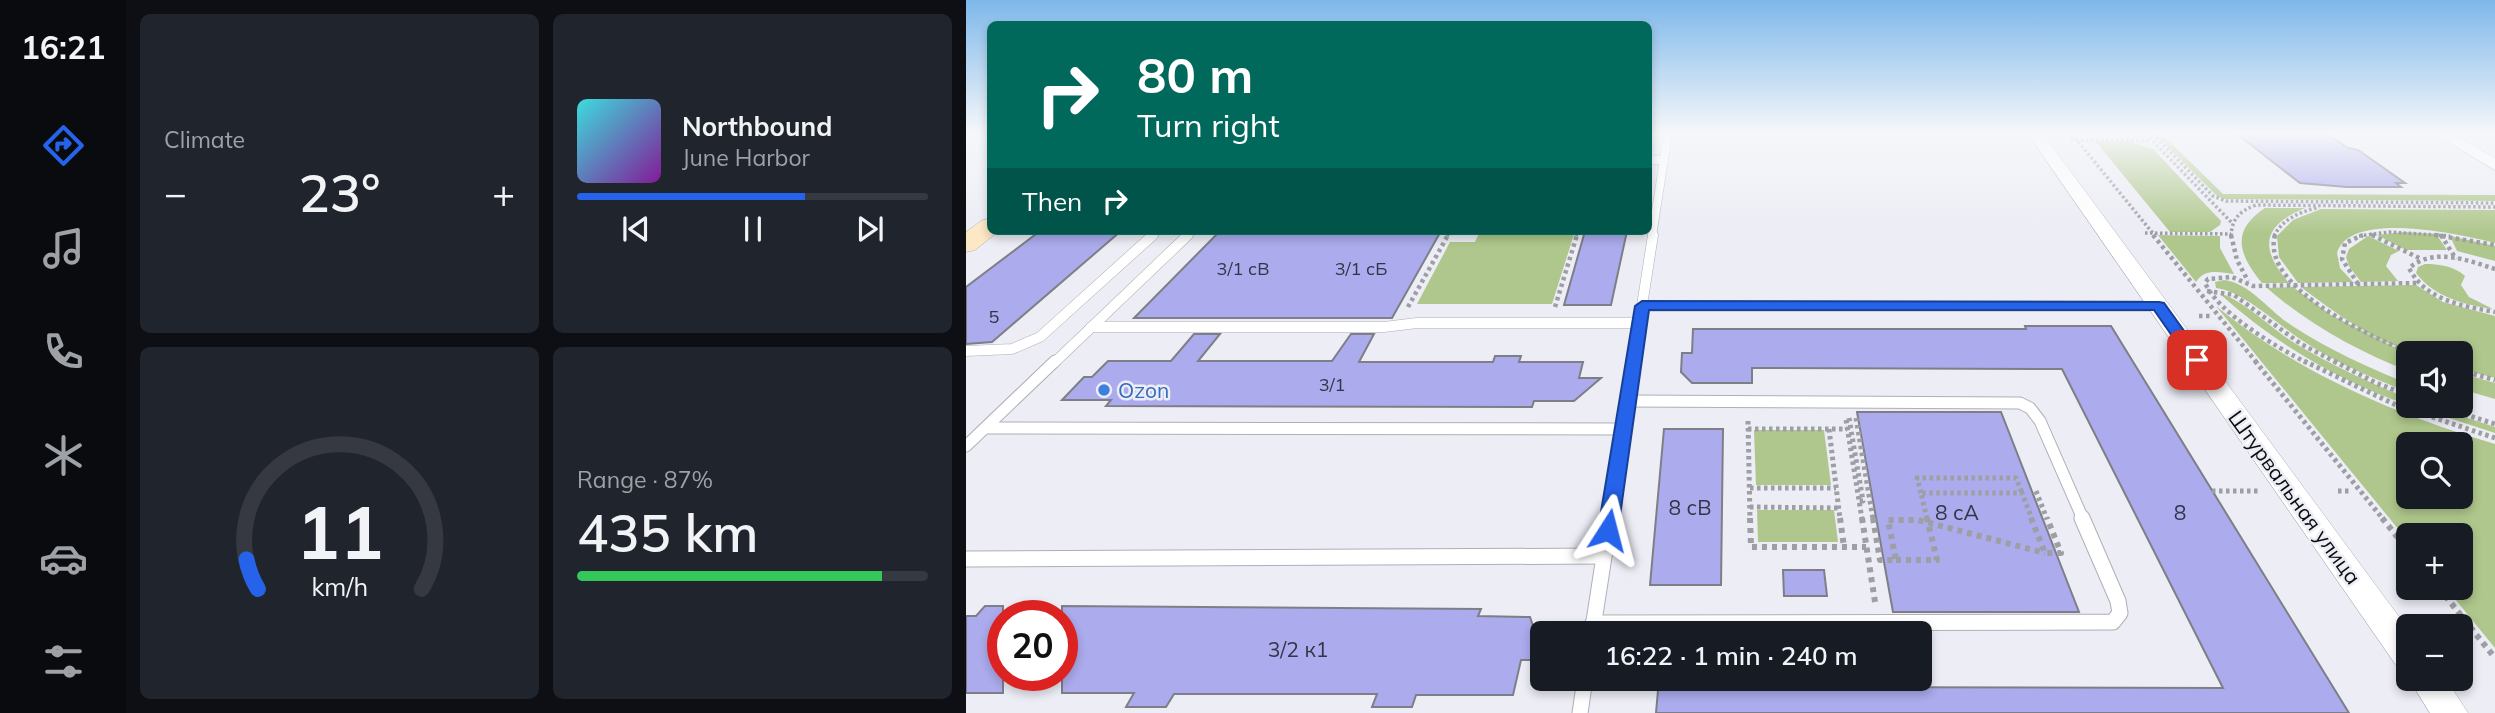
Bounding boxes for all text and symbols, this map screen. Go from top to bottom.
text: 16:21 [21,27,105,67]
text: 80 m [1137,44,1253,105]
icon: right [1022,49,1113,140]
text: Turn right [1137,105,1280,145]
text: Northbound [682,110,832,143]
icon: directions [39,121,88,170]
text: Climate [164,125,245,154]
text: June Harbor [682,143,810,172]
text: 23° [299,160,380,225]
text: − [164,169,187,217]
text: + [492,169,515,217]
icon: right [1096,182,1134,220]
text: Then [1022,185,1082,218]
icon: previous [617,210,655,248]
icon: pause [734,210,772,248]
icon: next [851,210,889,248]
icon: music [39,224,88,273]
house number: 3/1 сВ [1217,257,1269,280]
house number: 3/1 сБ [1335,257,1387,280]
house number: 5 [989,305,1000,328]
icon: phone [39,327,88,376]
pin [2167,330,2227,390]
icon: arrive [2178,341,2216,379]
map controls [2396,341,2473,691]
button: sound [2396,341,2473,418]
house number: 3/1 [1319,373,1345,396]
place label: Ozon [1118,377,1169,403]
marker: Ozon [1096,382,1112,398]
street label: Штурвальная улица [2223,405,2367,589]
icon: climate [39,431,88,480]
button: search [2396,432,2473,509]
text: Range · 87% [577,465,713,494]
text: 11 [296,486,383,577]
position arrow [1571,493,1645,567]
house number: 8 сВ [1669,494,1711,520]
house number: 8 сА [1935,499,1980,525]
house number: 8 [2174,499,2186,525]
text: 435 km [577,500,758,565]
button: + [2396,523,2473,600]
icon: car [39,534,88,583]
text: km/h [311,571,368,602]
speed limit sign: 20 [987,600,1078,691]
button: − [2396,614,2473,691]
house number: 3/2 к1 [1268,636,1328,662]
icon: filters [39,637,88,686]
text: 16:22 · 1 min · 240 m [1604,639,1858,672]

